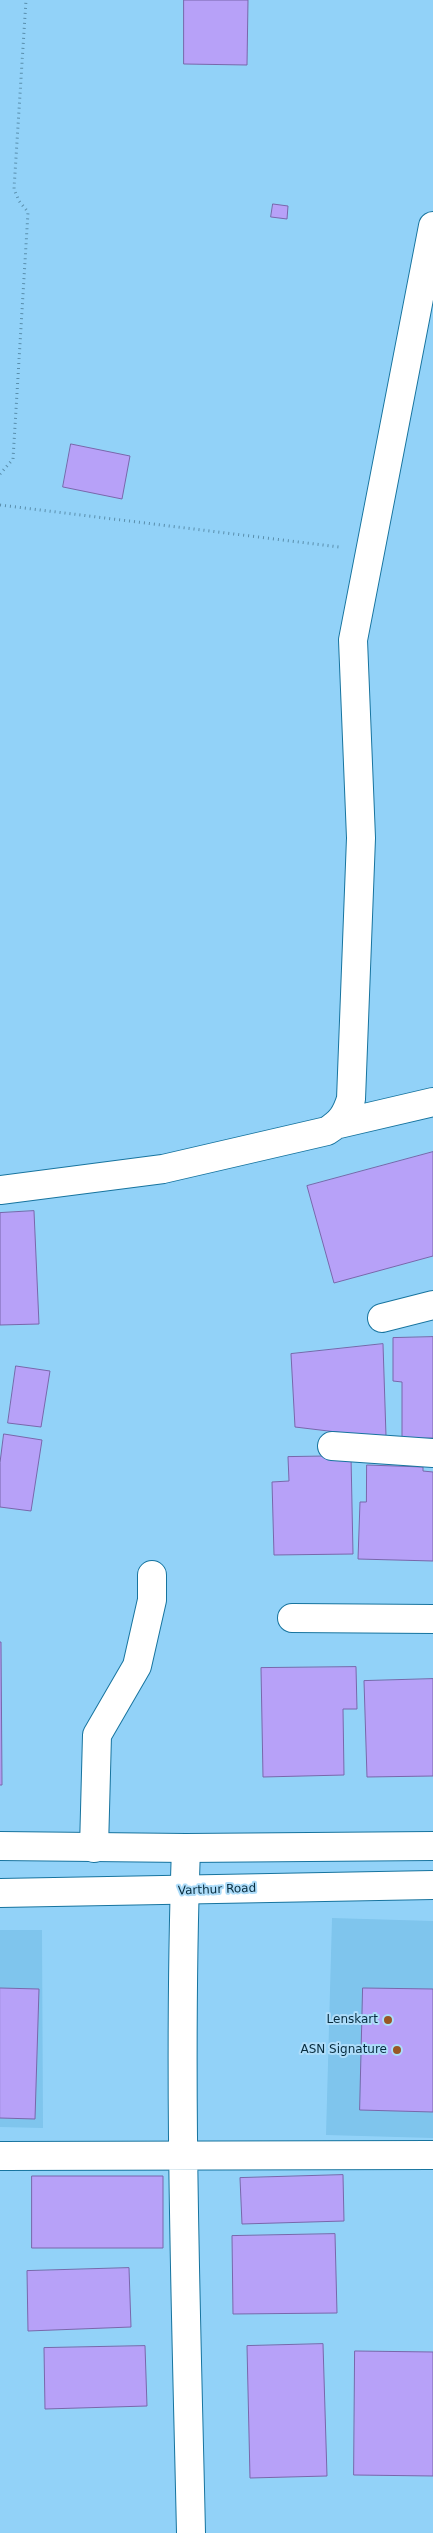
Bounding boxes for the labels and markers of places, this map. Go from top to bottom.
place label: Lenskart [327,2013,378,2027]
marker: Lenskart [382,2014,394,2026]
place label: ASN Signature [300,2043,387,2057]
marker: ASN Signature [391,2044,403,2056]

